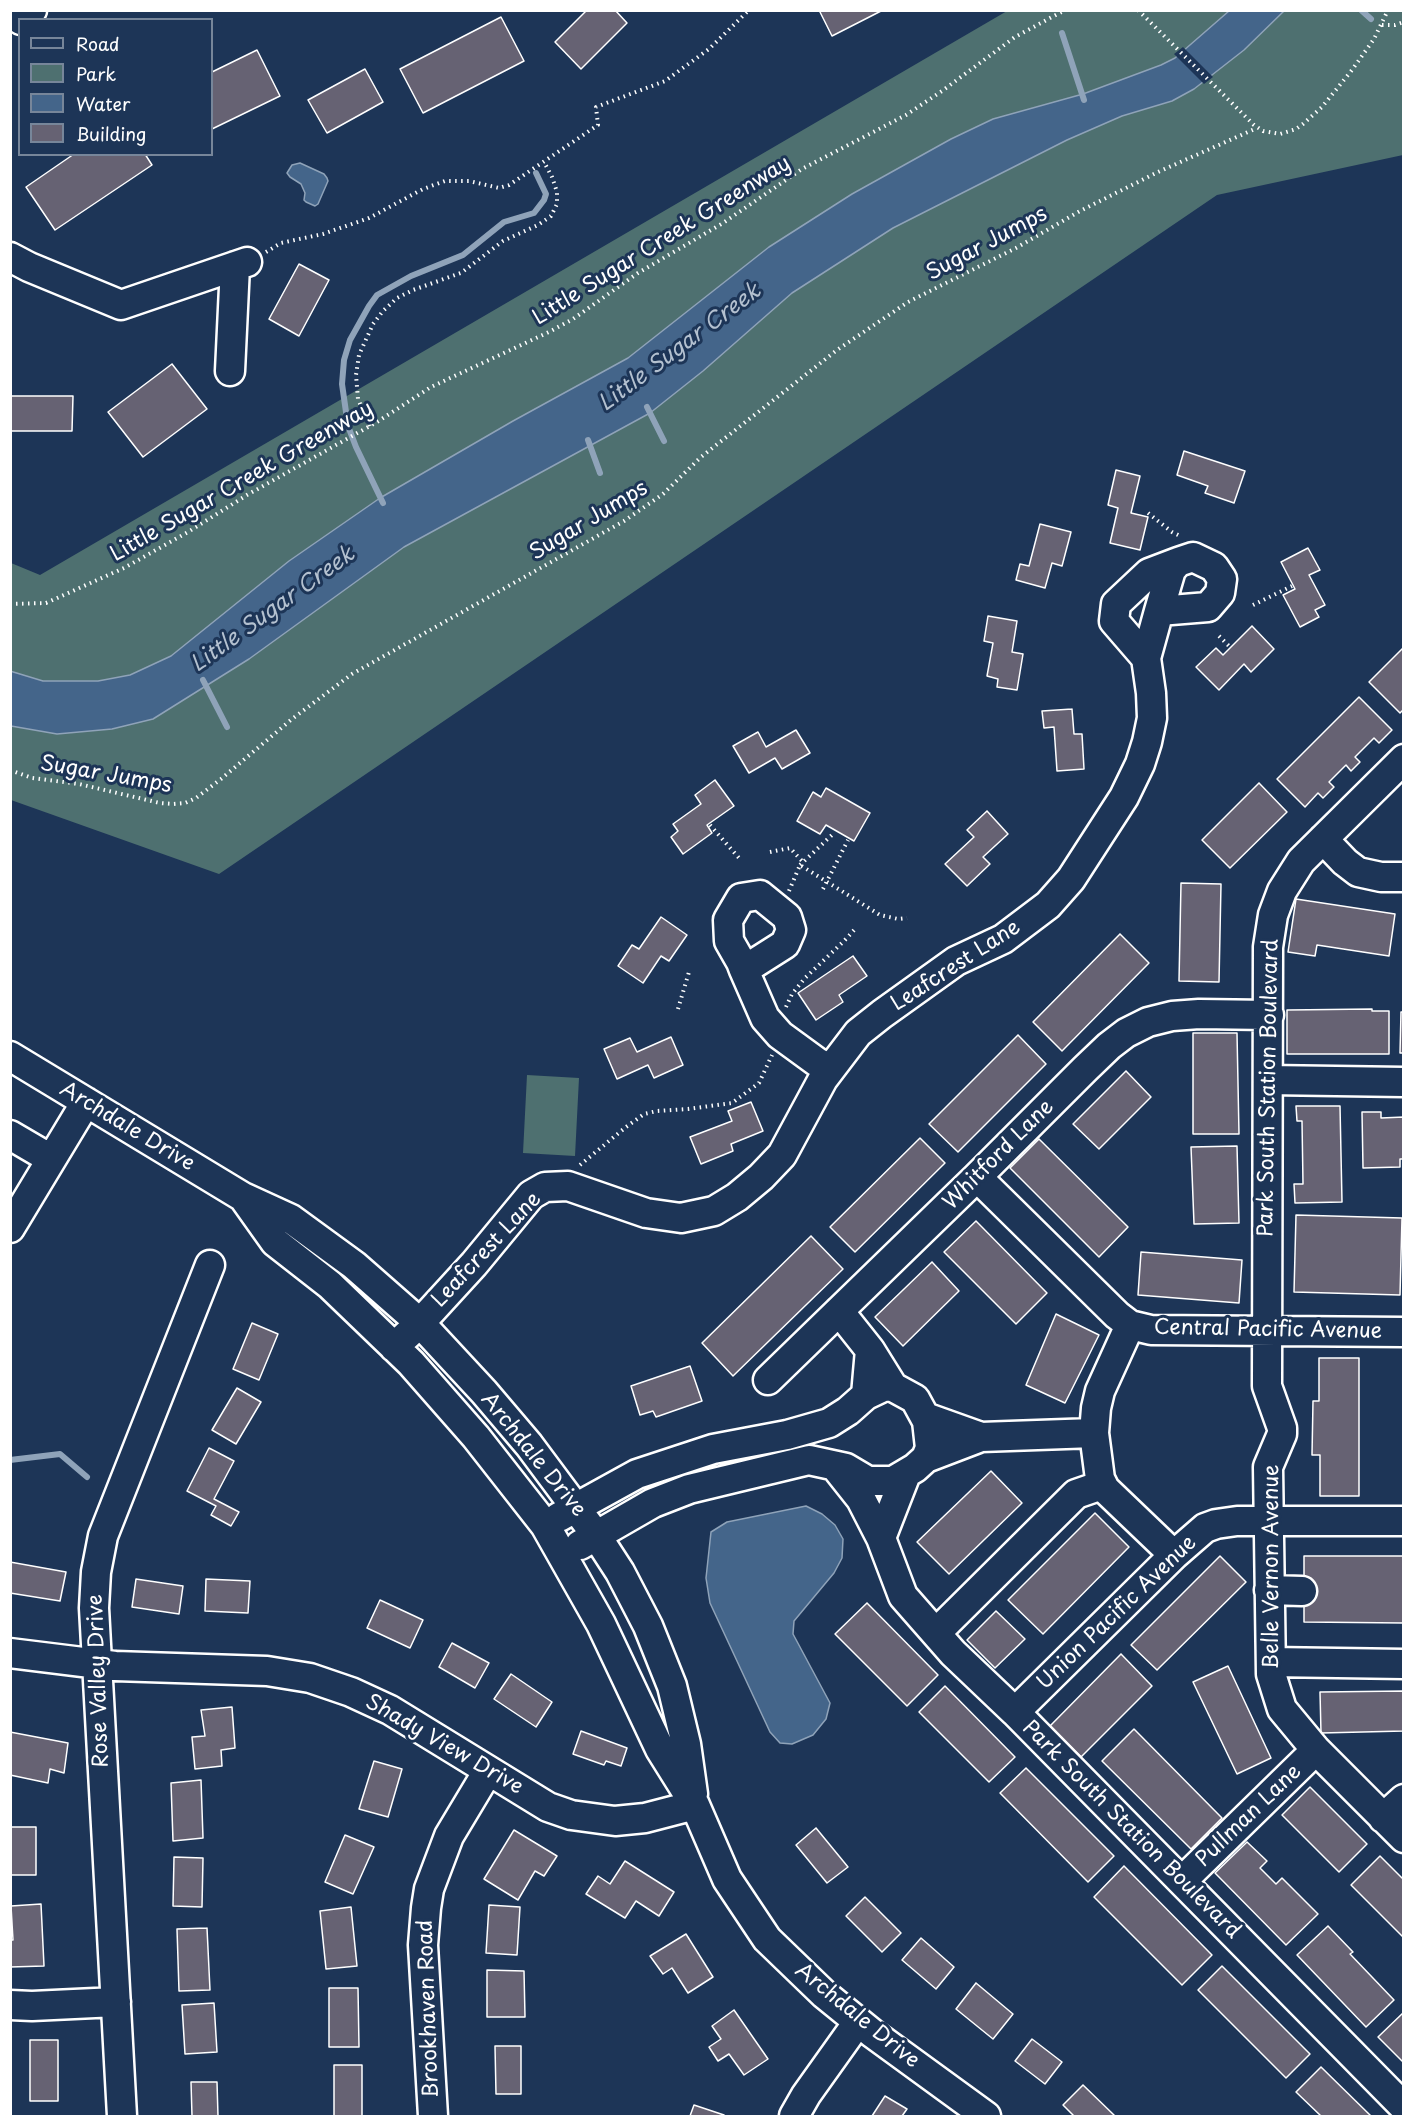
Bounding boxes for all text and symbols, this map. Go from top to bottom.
legend [18,18,213,156]
text: Road [76,30,120,57]
text: Park [76,60,116,87]
text: Water [76,90,130,117]
text: Building [76,120,146,147]
street label: Little Sugar Creek Greenway [529,151,795,331]
street label: Sugar Jumps [922,202,1052,286]
water label: Little Sugar Creek [594,278,766,418]
street label: Little Sugar Creek Greenway [106,396,378,568]
street label: Sugar Jumps [526,476,652,566]
water label: Little Sugar Creek [186,542,360,678]
street label: Sugar Jumps [38,751,174,799]
street label: Leafcrest Lane [887,915,1025,1017]
street label: Park South Station Boulevard [1254,939,1284,1237]
street label: Archdale Drive [55,1077,199,1177]
street label: Whitford Lane [939,1095,1059,1215]
street label: Leafcrest Lane [427,1187,547,1313]
street label: Central Pacific Avenue [1154,1315,1382,1345]
street label: Archdale Drive [475,1388,591,1522]
street label: Belle Vernon Avenue [1259,1464,1285,1670]
street label: Union Pacific Avenue [1032,1530,1202,1696]
street label: Rose Valley Drive [83,1594,115,1768]
street label: Shady View Drive [361,1690,527,1800]
street label: Park South Station Boulevard [1017,1716,1245,1944]
street label: Pullman Lane [1191,1759,1307,1873]
street label: Brookhaven Road [413,1919,445,2099]
street label: Archdale Drive [790,1958,924,2074]

